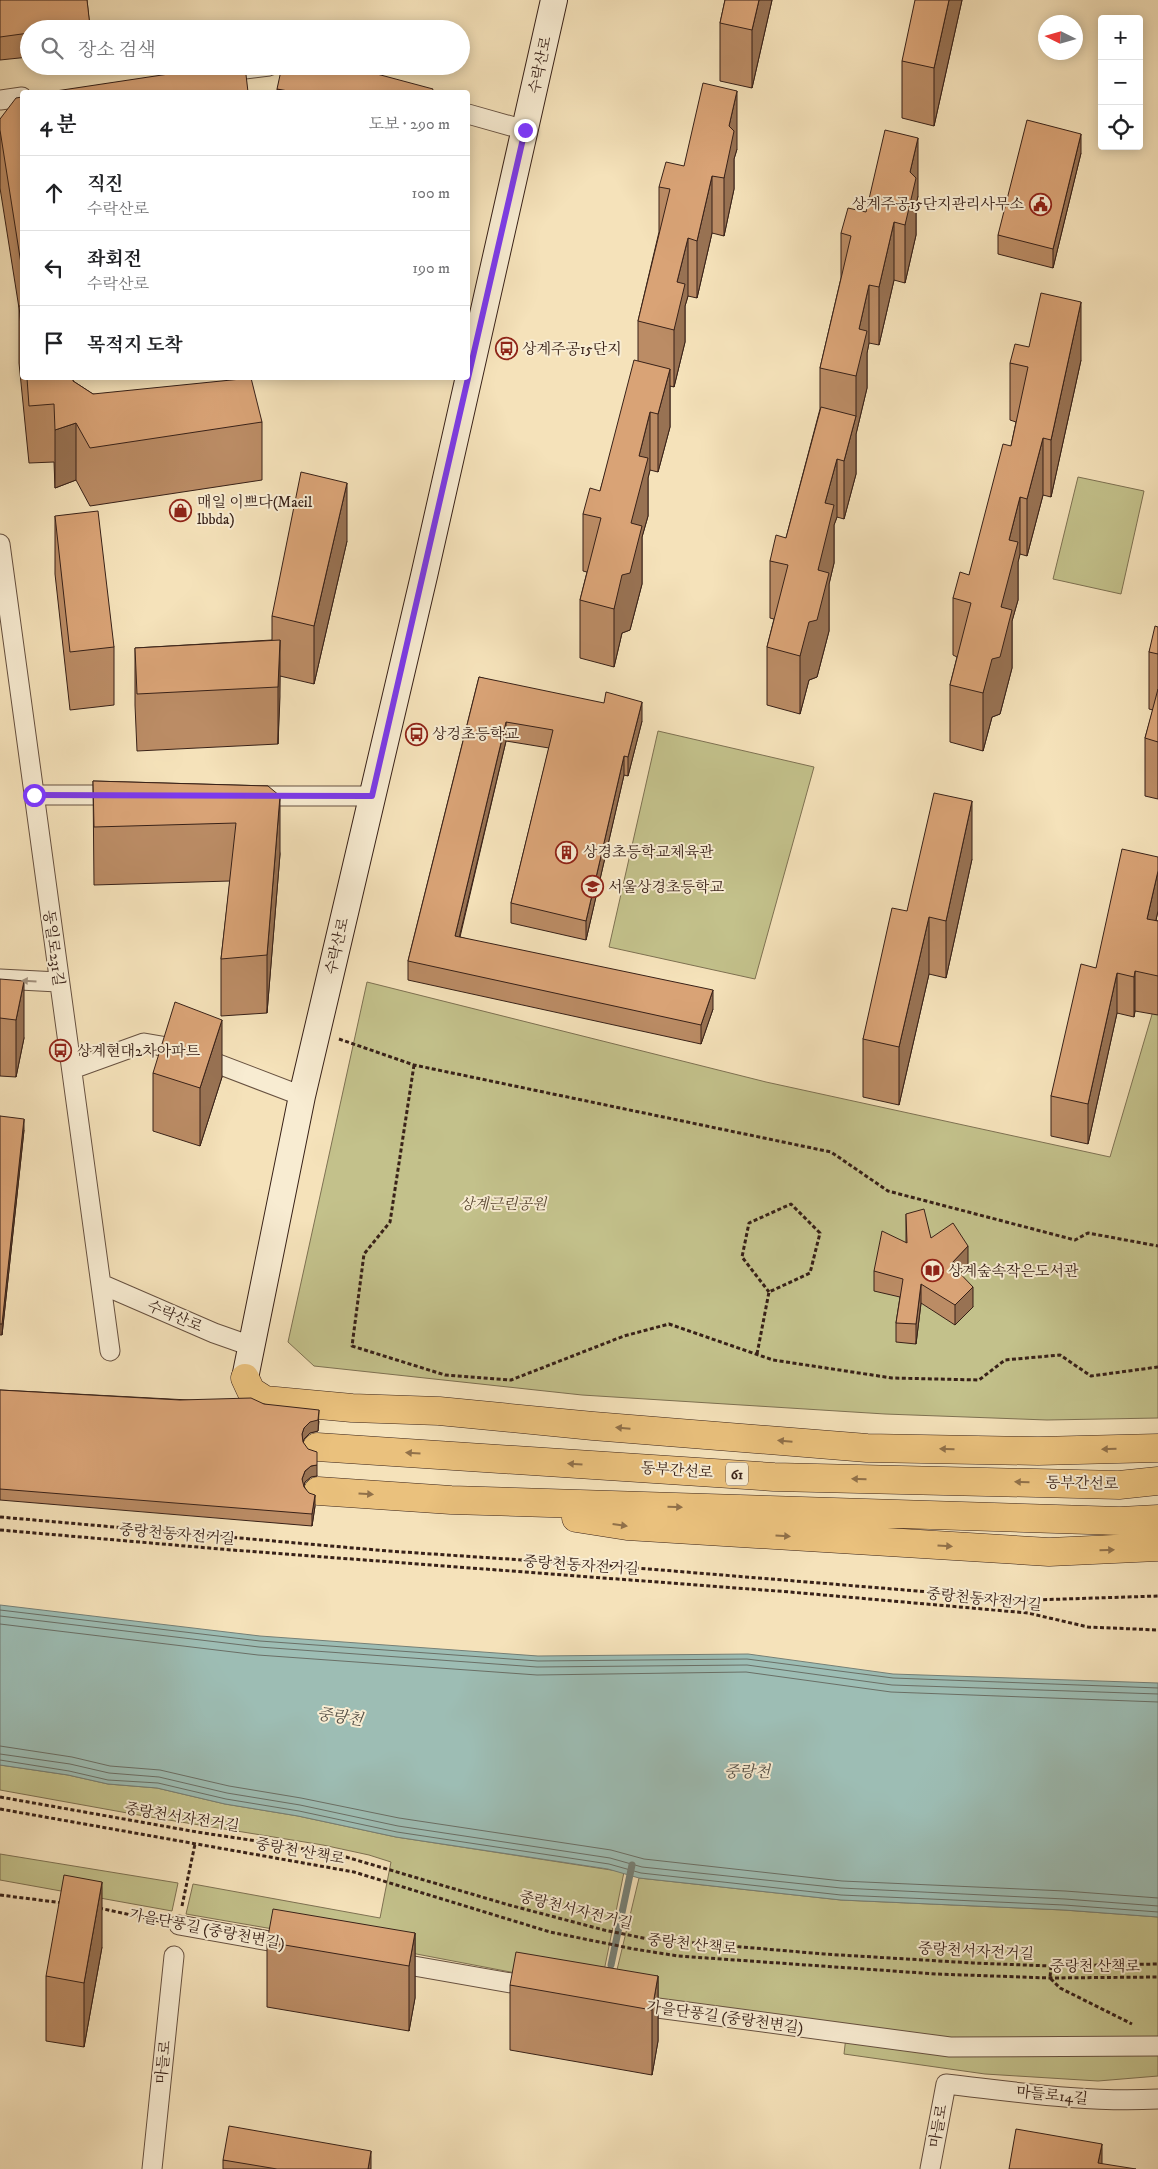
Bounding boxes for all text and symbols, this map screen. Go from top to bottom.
north arrow [1038,15,1083,60]
map controls [1098,15,1143,150]
button: + [1098,15,1143,60]
search box [20,20,470,75]
icon: search [38,34,66,62]
street label: 수락산로 [525,34,556,95]
text: 장소 검색 [78,39,156,62]
button: − [1098,60,1143,105]
button: locate [1098,105,1143,150]
text: 4 분 [40,112,77,138]
text: 도보 · 290 m [368,114,450,134]
route end [514,119,537,142]
text: 직진 [87,173,124,196]
icon: ahead [40,179,68,207]
text: 100 m [412,183,450,203]
public building icon: 상계주공15단지관리사무소 [1028,192,1052,216]
place label: 상계주공15단지관리사무소 [852,195,1025,214]
text: 수락산로 [87,199,149,219]
text: 좌회전 [87,248,142,271]
icon: left [40,254,68,282]
text: 190 m [412,258,450,278]
text: 수락산로 [87,274,149,294]
icon: arrive [40,329,68,357]
text: 목적지 도착 [87,334,183,357]
bus stop icon: 상계주공15단지 [494,337,518,361]
place label: 상계주공15단지 [522,340,622,359]
place label: 매일 이쁘다(Maeil lbbda) [197,493,313,529]
shop icon: 매일 이쁘다(Maeil lbbda) [169,499,193,523]
bus stop icon: 상겅초등학교 [404,722,428,746]
place label: 상겅초등학교 [432,725,519,744]
route start [23,784,46,807]
building icon: 상경초등학교체육관 [555,840,579,864]
place label: 상경초등학교체육관 [583,843,714,862]
school or university icon: 서울상경초등학교 [580,875,604,899]
place label: 서울상경초등학교 [608,878,724,897]
street label: 동일로231길 [39,909,68,987]
street label: 수락산로 [322,915,353,976]
one-way arrow [21,976,37,984]
bus stop icon: 상계현대2차아파트 [49,1039,73,1063]
place label: 상계현대2차아파트 [77,1042,201,1061]
park label: 상계근린공원 [460,1195,548,1214]
library icon: 상계숲속작은도서관 [920,1259,944,1283]
place label: 상계숲속작은도서관 [948,1262,1079,1281]
street label: 수락산로 [144,1296,206,1337]
one-way arrow [614,1424,630,1432]
one-way arrow [776,1437,792,1445]
one-way arrow [939,1445,955,1453]
one-way arrow [1101,1445,1117,1453]
one-way arrow [404,1449,420,1457]
street label: 동부간선로 [640,1458,714,1483]
one-way arrow [567,1459,583,1467]
road number: 61 [726,1462,748,1486]
street label: 동부간선로 [1046,1473,1119,1494]
one-way arrow [851,1474,867,1482]
one-way arrow [1014,1478,1030,1486]
one-way arrow [359,1491,375,1499]
one-way arrow [667,1503,683,1511]
street label: 중랑천동자전거길 [118,1520,236,1549]
one-way arrow [613,1521,629,1529]
one-way arrow [775,1532,791,1540]
one-way arrow [937,1542,953,1550]
one-way arrow [1099,1545,1115,1553]
street label: 중랑천동자전거길 [522,1552,639,1579]
street label: 중랑천동자전거길 [925,1584,1043,1615]
water label: 중랑천 [316,1704,366,1730]
water label: 중랑천 [724,1762,772,1782]
street label: 중랑천서자전거길 [123,1799,241,1836]
street label: 중랑천 산책로 [254,1834,346,1869]
street label: 중랑천서자전거길 [517,1887,634,1934]
street label: 가을단풍길 (중랑천변길) [127,1905,286,1954]
street label: 중랑천 산책로 [646,1930,738,1959]
street label: 중랑천서자전거길 [918,1939,1034,1964]
street label: 중랑천 산책로 [1050,1957,1141,1976]
street label: 가을단풍길 (중랑천변길) [645,1997,805,2038]
street label: 마들로 [152,2039,175,2085]
street label: 마들로14길 [1015,2082,1089,2109]
street label: 마들로 [925,2103,952,2149]

